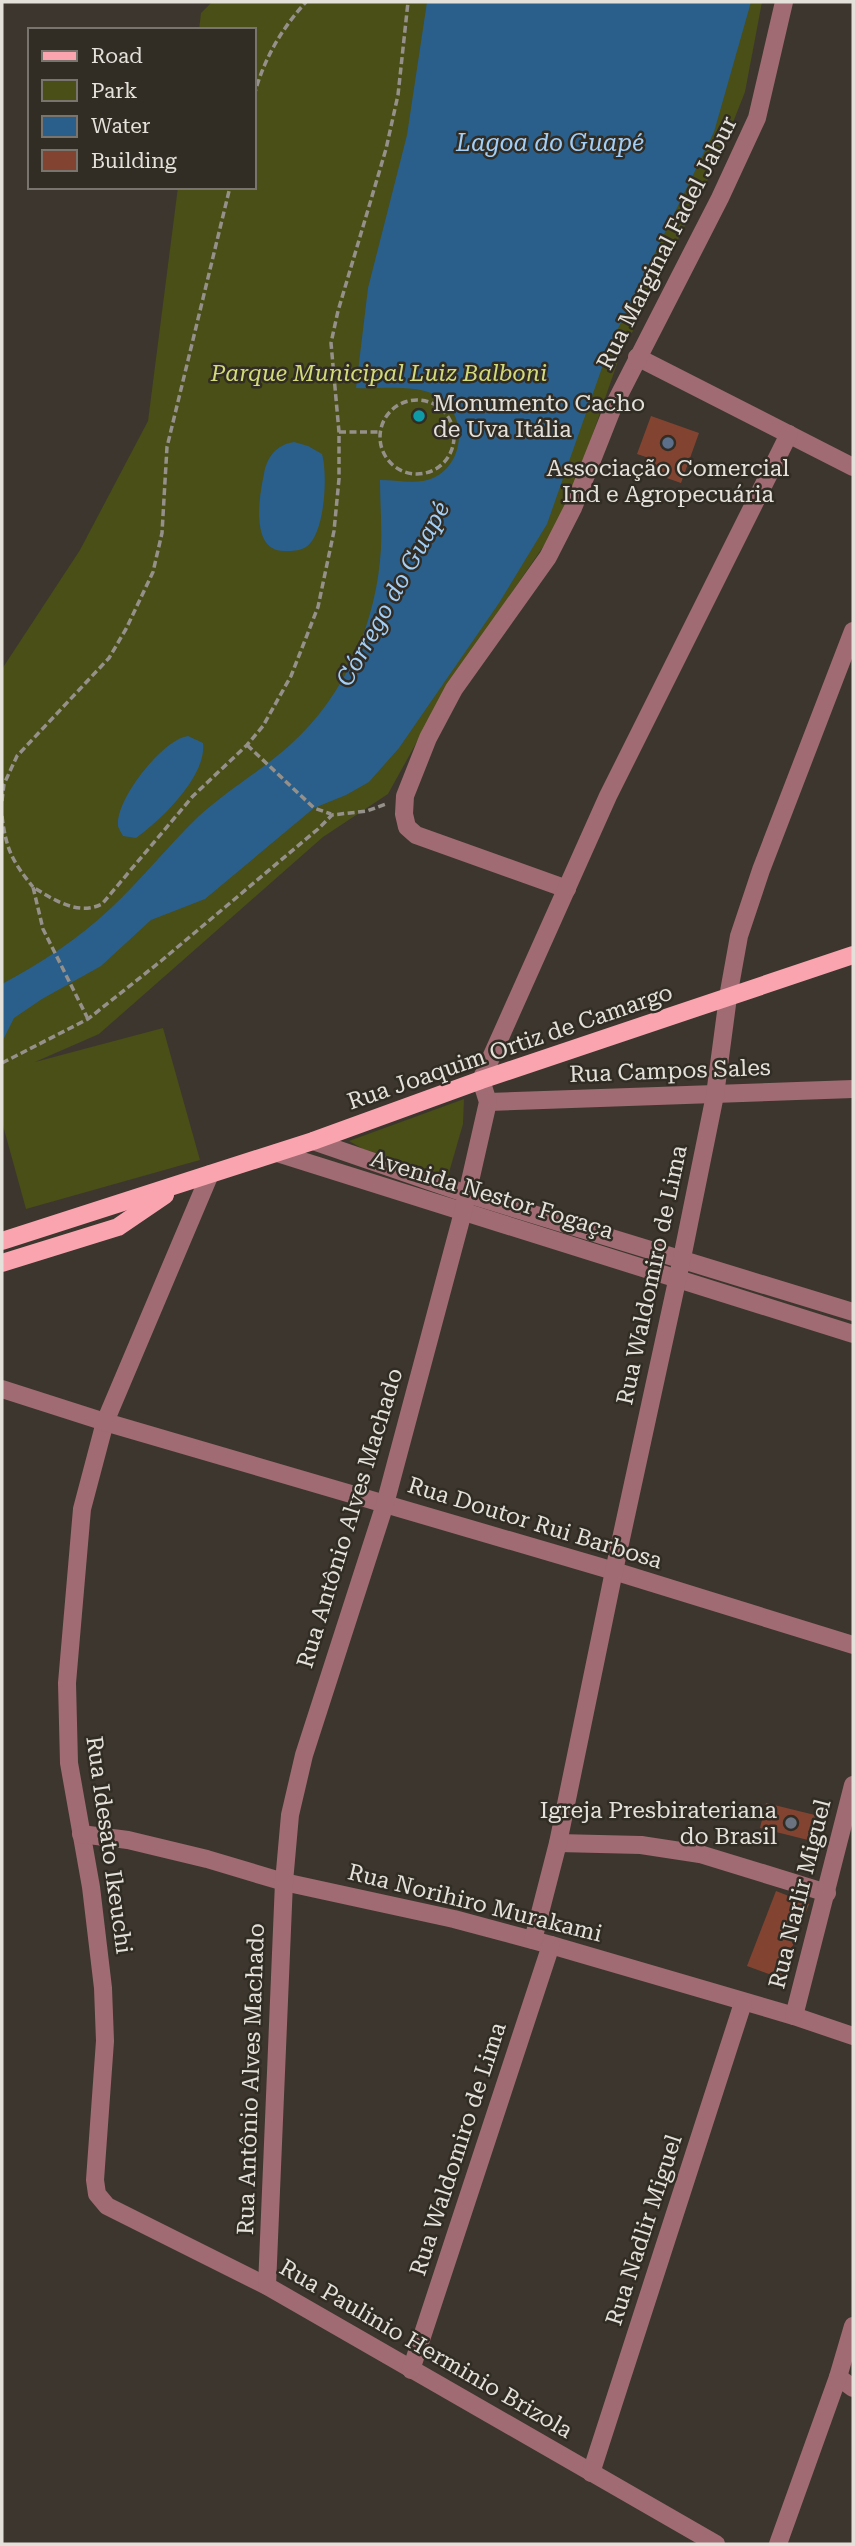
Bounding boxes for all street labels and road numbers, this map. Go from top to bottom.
street label: Rua Marginal Fadel Jabur [591,112,743,374]
street label: Rua Joaquim Ortiz de Camargo [344,979,676,1115]
street label: Rua Campos Sales [569,1054,771,1088]
street label: Rua Waldomiro de Lima [611,1142,693,1407]
street label: Avenida Nestor Fogaça [367,1145,617,1245]
street label: Rua Antônio Alves Machado [291,1365,409,1671]
street label: Rua Doutor Rui Barbosa [404,1471,666,1575]
street label: Rua Idesato Ikeuchi [80,1734,138,1956]
street label: Rua Narlir Miguel [763,1797,837,1991]
street label: Rua Norihiro Murakami [345,1858,605,1948]
street label: Rua Antônio Alves Machado [232,1923,270,2235]
street label: Rua Waldomiro de Lima [404,2018,512,2279]
street label: Rua Nadlir Miguel [600,2131,688,2329]
street label: Rua Paulinio Herminio Brizola [275,2254,578,2444]

